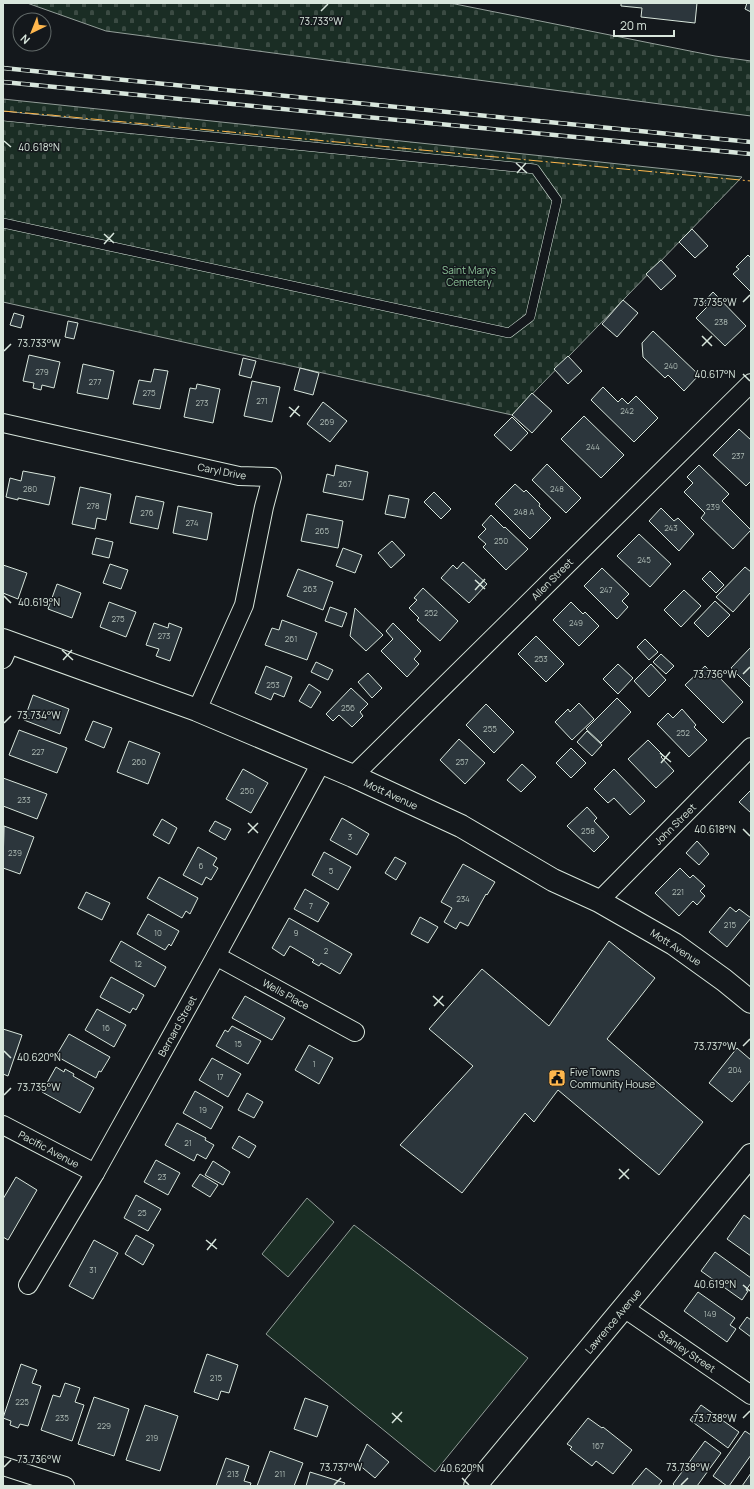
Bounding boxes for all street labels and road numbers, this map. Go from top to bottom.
street label: Caryl Drive [196,459,248,483]
street label: Allen Street [528,555,576,603]
street label: Mott Avenue [362,775,420,813]
street label: John Street [651,800,699,848]
street label: Mott Avenue [648,925,704,969]
street label: Wells Place [260,975,312,1013]
street label: Bernard Street [154,993,200,1059]
street label: Pacific Avenue [16,1127,82,1171]
street label: Lawrence Avenue [582,1285,644,1356]
street label: Stanley Street [656,1327,718,1375]

